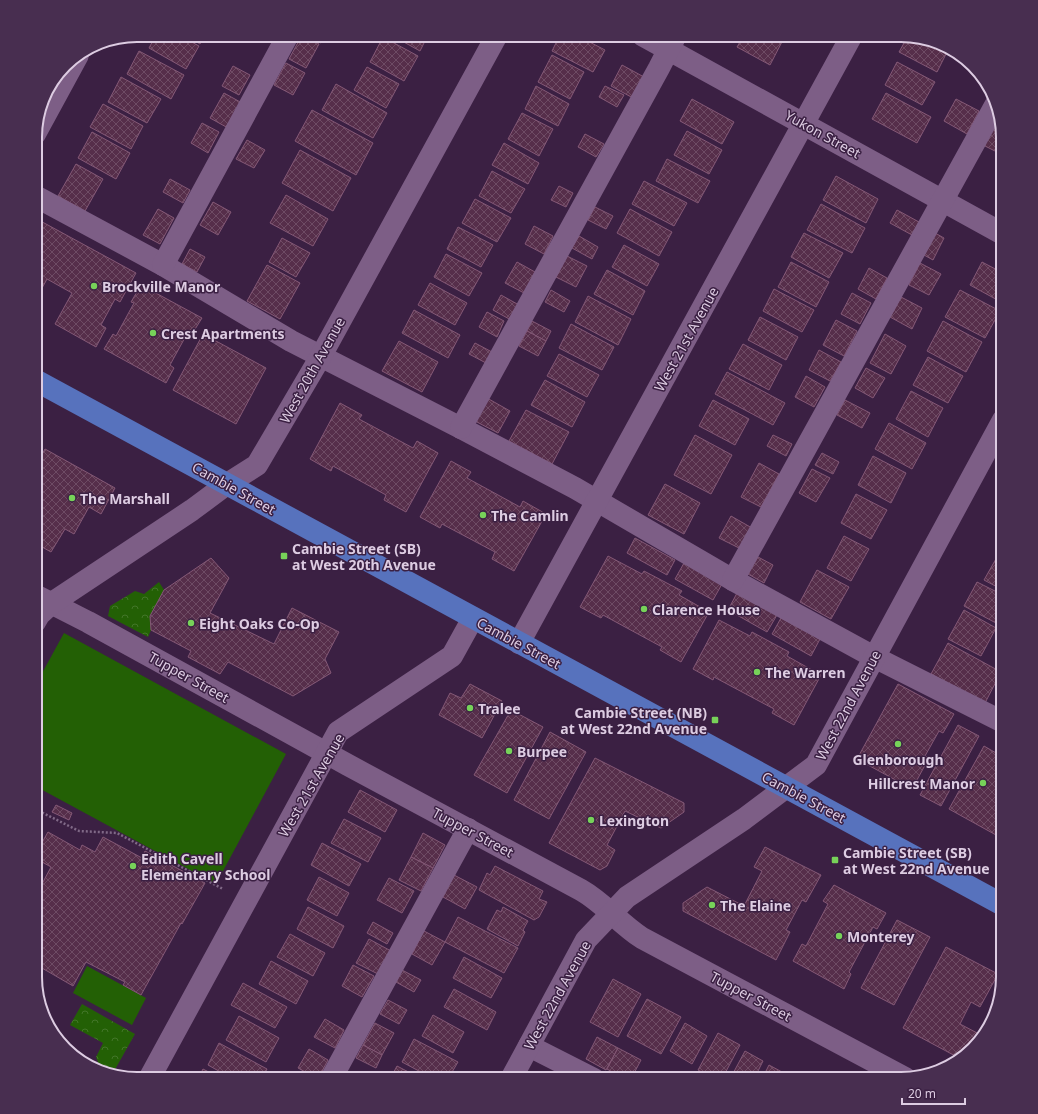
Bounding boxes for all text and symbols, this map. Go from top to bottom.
street label: Yukon Street [782,105,864,163]
place label: Brockville Manor [102,277,221,296]
marker: Brockville Manor [89,281,99,291]
street label: West 21st Avenue [649,283,723,395]
street label: West 20th Avenue [275,313,349,426]
place label: Crest Apartments [161,324,285,343]
marker: Crest Apartments [148,328,158,338]
street label: Cambie Street [189,457,279,519]
place label: The Marshall [80,489,170,508]
marker: The Marshall [67,493,77,503]
place label: The Camlin [491,506,569,525]
marker: The Camlin [478,510,488,520]
place label: Cambie Street (SB) at West 20th Avenue [292,539,436,574]
marker: Cambie Street (SB) at West 20th Avenue [279,551,289,561]
place label: Clarence House [652,600,760,619]
marker: Clarence House [639,604,649,614]
street label: Cambie Street [474,613,564,673]
place label: Eight Oaks Co-Op [199,614,320,633]
marker: Eight Oaks Co-Op [186,618,196,628]
street label: Tupper Street [145,647,233,707]
street label: West 22nd Avenue [811,647,885,763]
place label: The Warren [765,663,846,682]
marker: The Warren [752,667,762,677]
place label: Tralee [478,699,521,718]
marker: Tralee [465,703,475,713]
place label: Cambie Street (NB) at West 22nd Avenue [560,703,707,738]
marker: Cambie Street (NB) at West 22nd Avenue [710,715,720,725]
street label: West 21st Avenue [274,730,348,840]
marker: Glenborough [893,739,903,749]
place label: Burpee [517,742,567,761]
marker: Burpee [504,746,514,756]
place label: Glenborough [852,750,944,769]
street label: Cambie Street [759,767,849,827]
place label: Hillcrest Manor [868,774,976,793]
marker: Hillcrest Manor [978,778,988,788]
street label: Tupper Street [429,803,517,861]
place label: Lexington [599,811,669,830]
marker: Lexington [586,815,596,825]
place label: Cambie Street (SB) at West 22nd Avenue [843,843,990,878]
place label: Edith Cavell Elementary School [141,849,271,884]
marker: Cambie Street (SB) at West 22nd Avenue [830,855,840,865]
marker: Edith Cavell Elementary School [128,861,138,871]
place label: The Elaine [720,896,791,915]
marker: The Elaine [707,900,717,910]
place label: Monterey [847,927,915,946]
marker: Monterey [834,931,844,941]
street label: West 22nd Avenue [519,937,595,1053]
street label: Tupper Street [707,967,795,1025]
scale bar [902,1080,965,1106]
text: 20 m [908,1085,936,1102]

